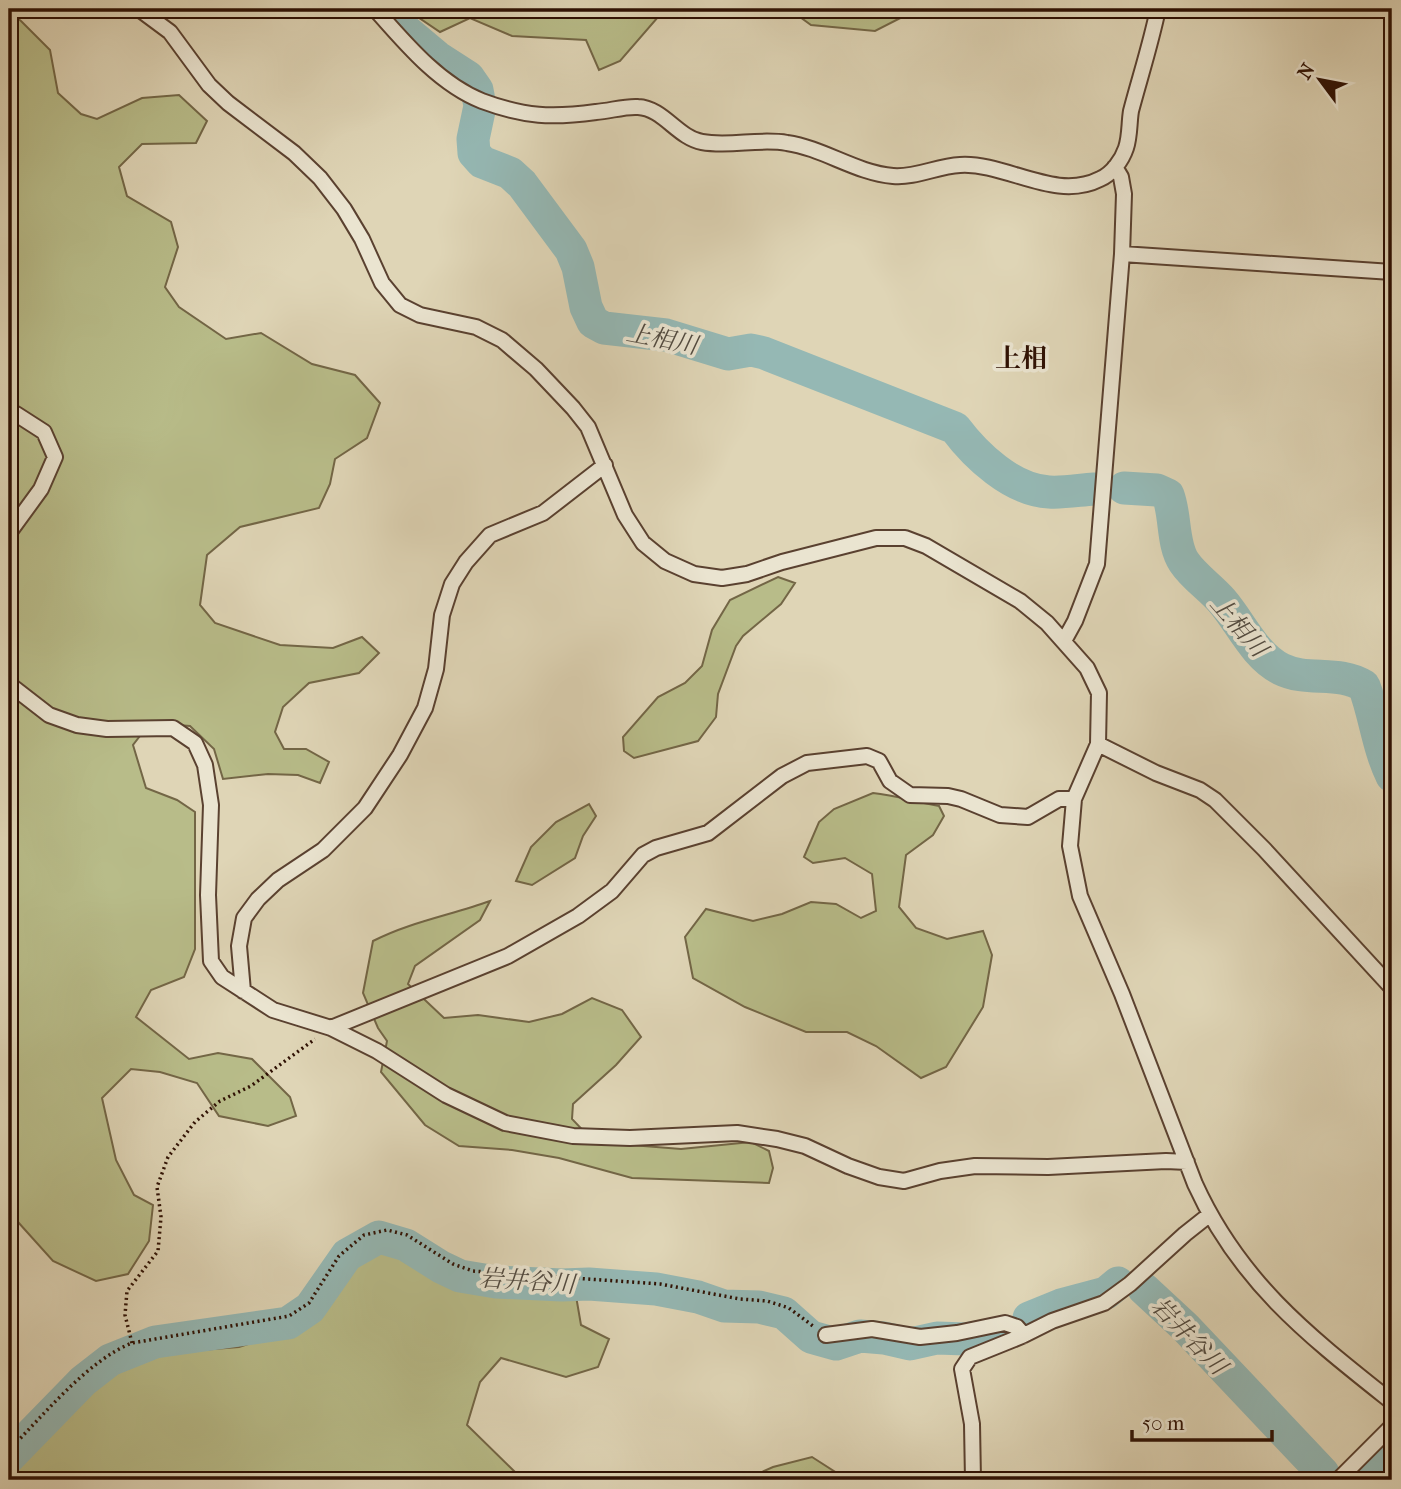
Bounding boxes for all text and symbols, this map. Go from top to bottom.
north arrow [1286,46,1356,116]
text: N [1293,59,1320,83]
water label: 上相川 [624,318,703,360]
district label: 上相 [995,343,1047,374]
water label: 上相川 [1205,590,1275,665]
water label: 岩井谷川 [478,1264,579,1299]
water label: 岩井谷川 [1146,1292,1234,1382]
scale bar [1132,1398,1272,1442]
text: 50 m [1142,1411,1185,1435]

